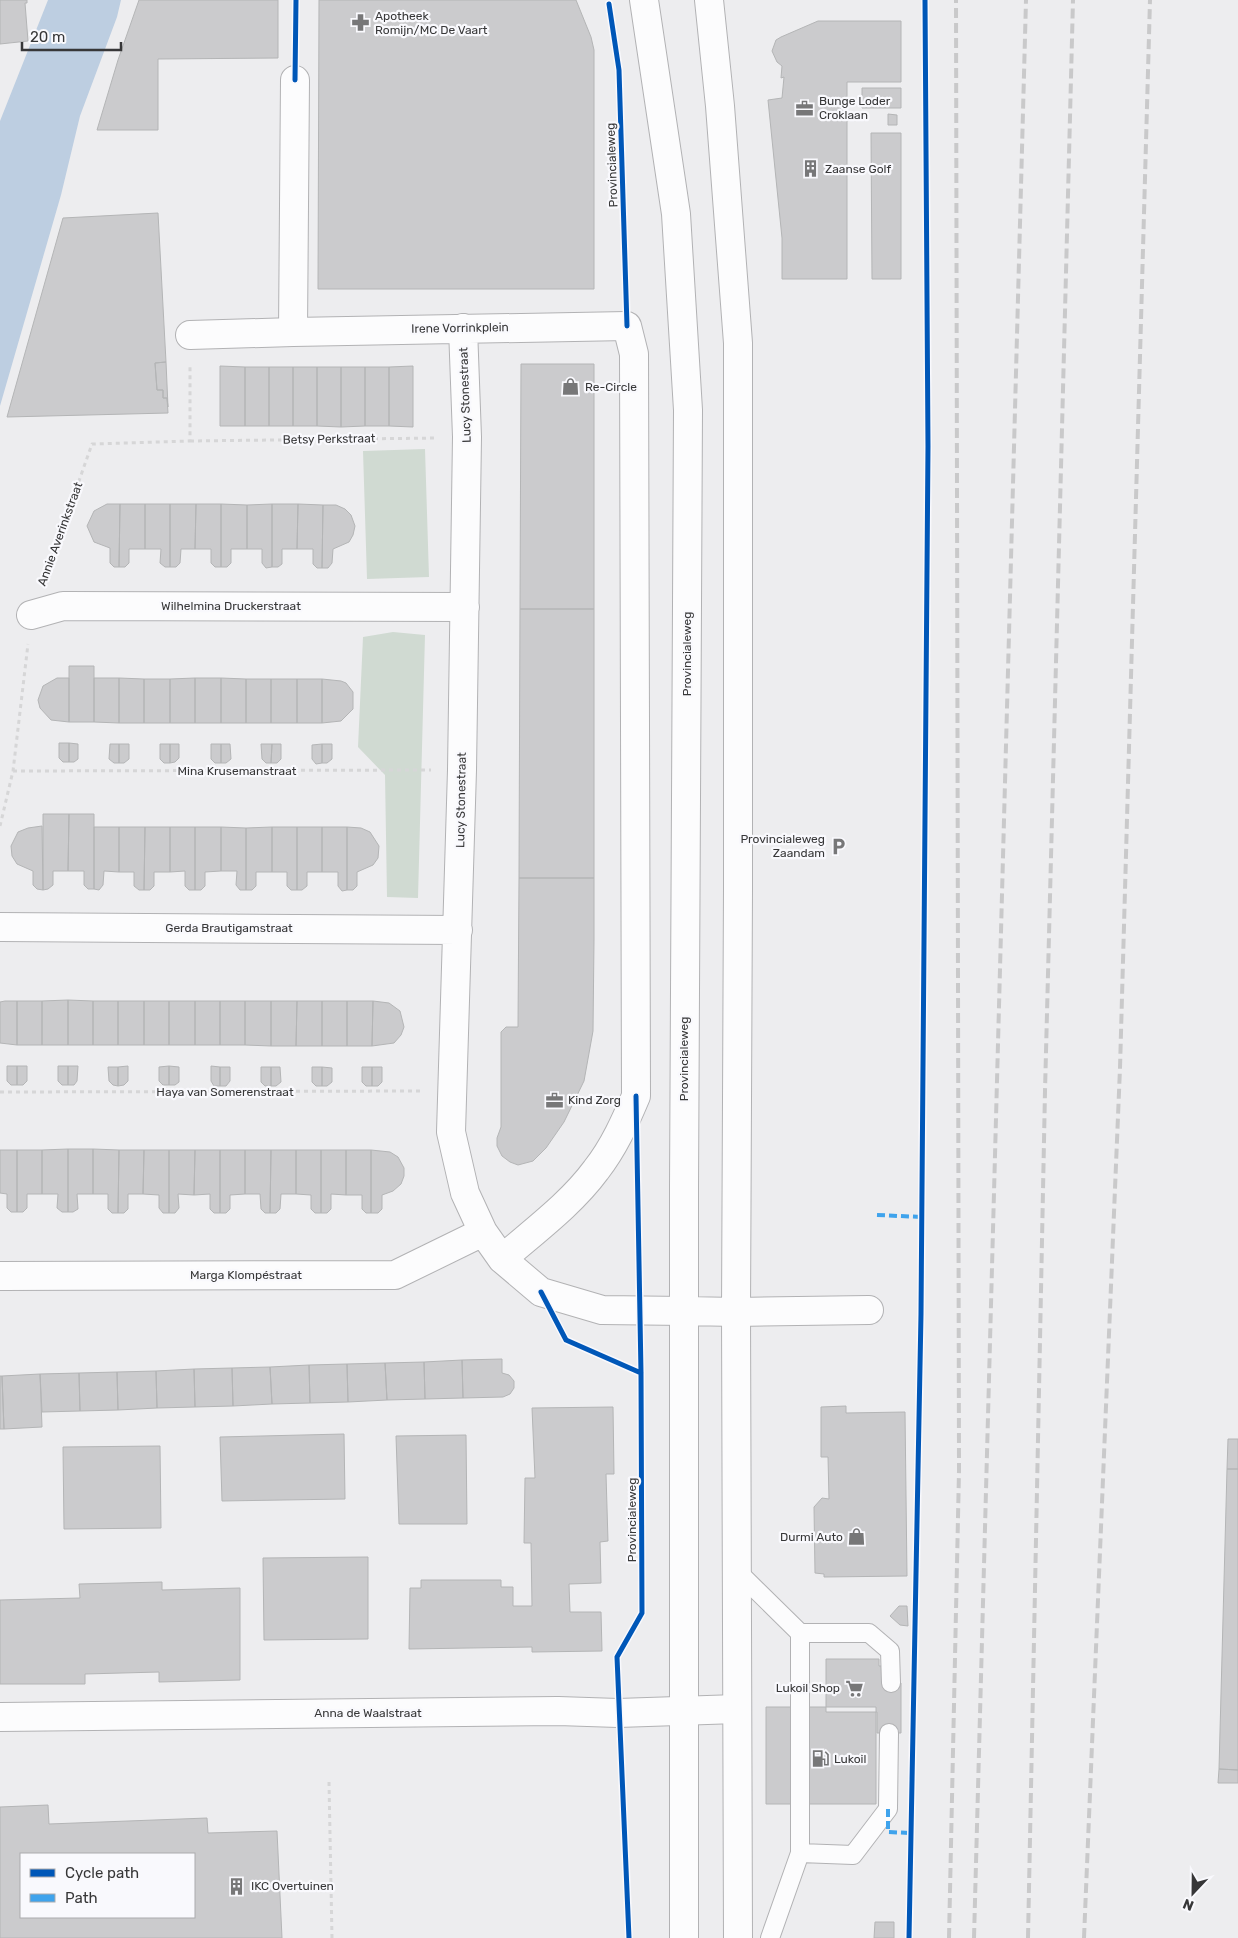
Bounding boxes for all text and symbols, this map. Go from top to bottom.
place label: Apotheek Romijn/MC De Vaart [375,9,488,37]
pharmacy icon: Apotheek Romijn/MC De Vaart [351,13,371,33]
scale bar [22,20,121,52]
text: 20 m [30,28,65,46]
place label: Bunge Loder Croklaan [819,94,891,122]
office icon: Bunge Loder Croklaan [795,98,815,118]
street label: Provincialeweg [604,122,620,208]
building icon: Zaanse Golf [801,159,821,179]
place label: Zaanse Golf [825,162,891,176]
street label: Irene Vorrinkplein [411,320,509,336]
street label: Lucy Stonestraat [456,347,474,443]
shop icon: Re-Circle [561,377,581,397]
place label: Re-Circle [585,380,637,394]
street label: Betsy Perkstraat [283,431,376,447]
street label: Annie Averinkstraat [35,480,85,588]
street label: Wilhelmina Druckerstraat [161,599,301,613]
street label: Provincialeweg [680,612,694,696]
street label: Lucy Stonestraat [453,752,469,848]
street label: Mina Krusemanstraat [178,764,297,778]
place label: Provincialeweg Zaandam [740,832,825,860]
parking icon: Provincialeweg Zaandam [829,836,849,856]
street label: Gerda Brautigamstraat [165,921,293,935]
street label: Provincialeweg [677,1017,691,1101]
street label: Haya van Somerenstraat [156,1085,294,1099]
office icon: Kind Zorg [544,1090,564,1110]
place label: Kind Zorg [568,1093,621,1107]
street label: Marga Klompéstraat [190,1268,302,1282]
street label: Provincialeweg [625,1478,639,1562]
shop icon: Durmi Auto [847,1527,867,1547]
place label: Durmi Auto [780,1530,843,1544]
supermarket icon: Lukoil Shop [844,1678,864,1698]
place label: Lukoil Shop [776,1681,840,1695]
street label: Anna de Waalstraat [314,1706,422,1720]
fuel station icon: Lukoil [810,1749,830,1769]
place label: Lukoil [834,1752,866,1766]
legend [20,1853,195,1918]
text: Cycle path [65,1864,139,1882]
north arrow [1168,1868,1218,1918]
building icon: IKC Overtuinen [227,1876,247,1896]
place label: IKC Overtuinen [251,1879,334,1893]
text: Path [65,1889,98,1907]
text: N [1180,1895,1196,1914]

